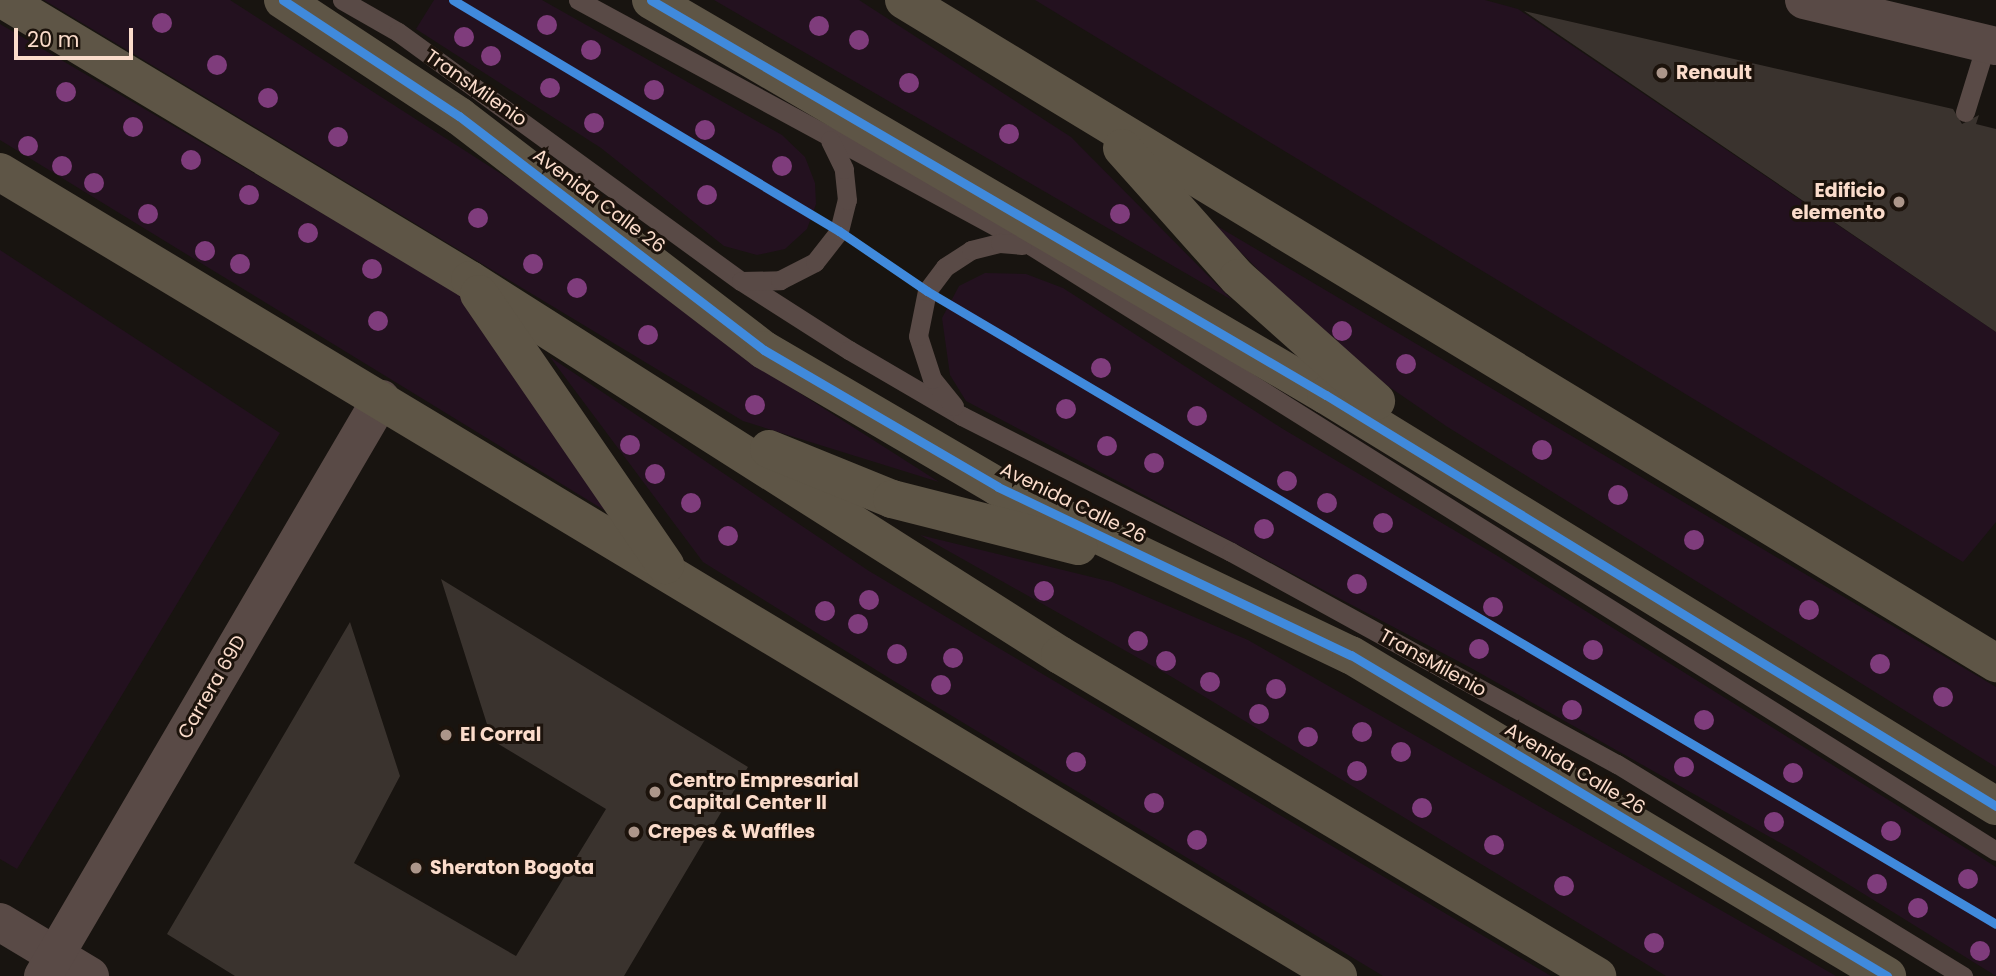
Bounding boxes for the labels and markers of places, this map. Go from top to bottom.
place label: Renault [1676,62,1752,84]
marker: Renault [1654,65,1670,81]
place label: Edificio elemento [1792,180,1885,224]
marker: Edificio elemento [1891,194,1907,210]
place label: El Corral [460,724,541,746]
marker: El Corral [438,727,454,743]
place label: Centro Empresarial Capital Center II [669,770,859,814]
marker: Centro Empresarial Capital Center II [647,784,663,800]
place label: Crepes & Waffles [648,821,815,843]
marker: Crepes & Waffles [626,824,642,840]
place label: Sheraton Bogota [430,857,594,879]
marker: Sheraton Bogota [408,860,424,876]

